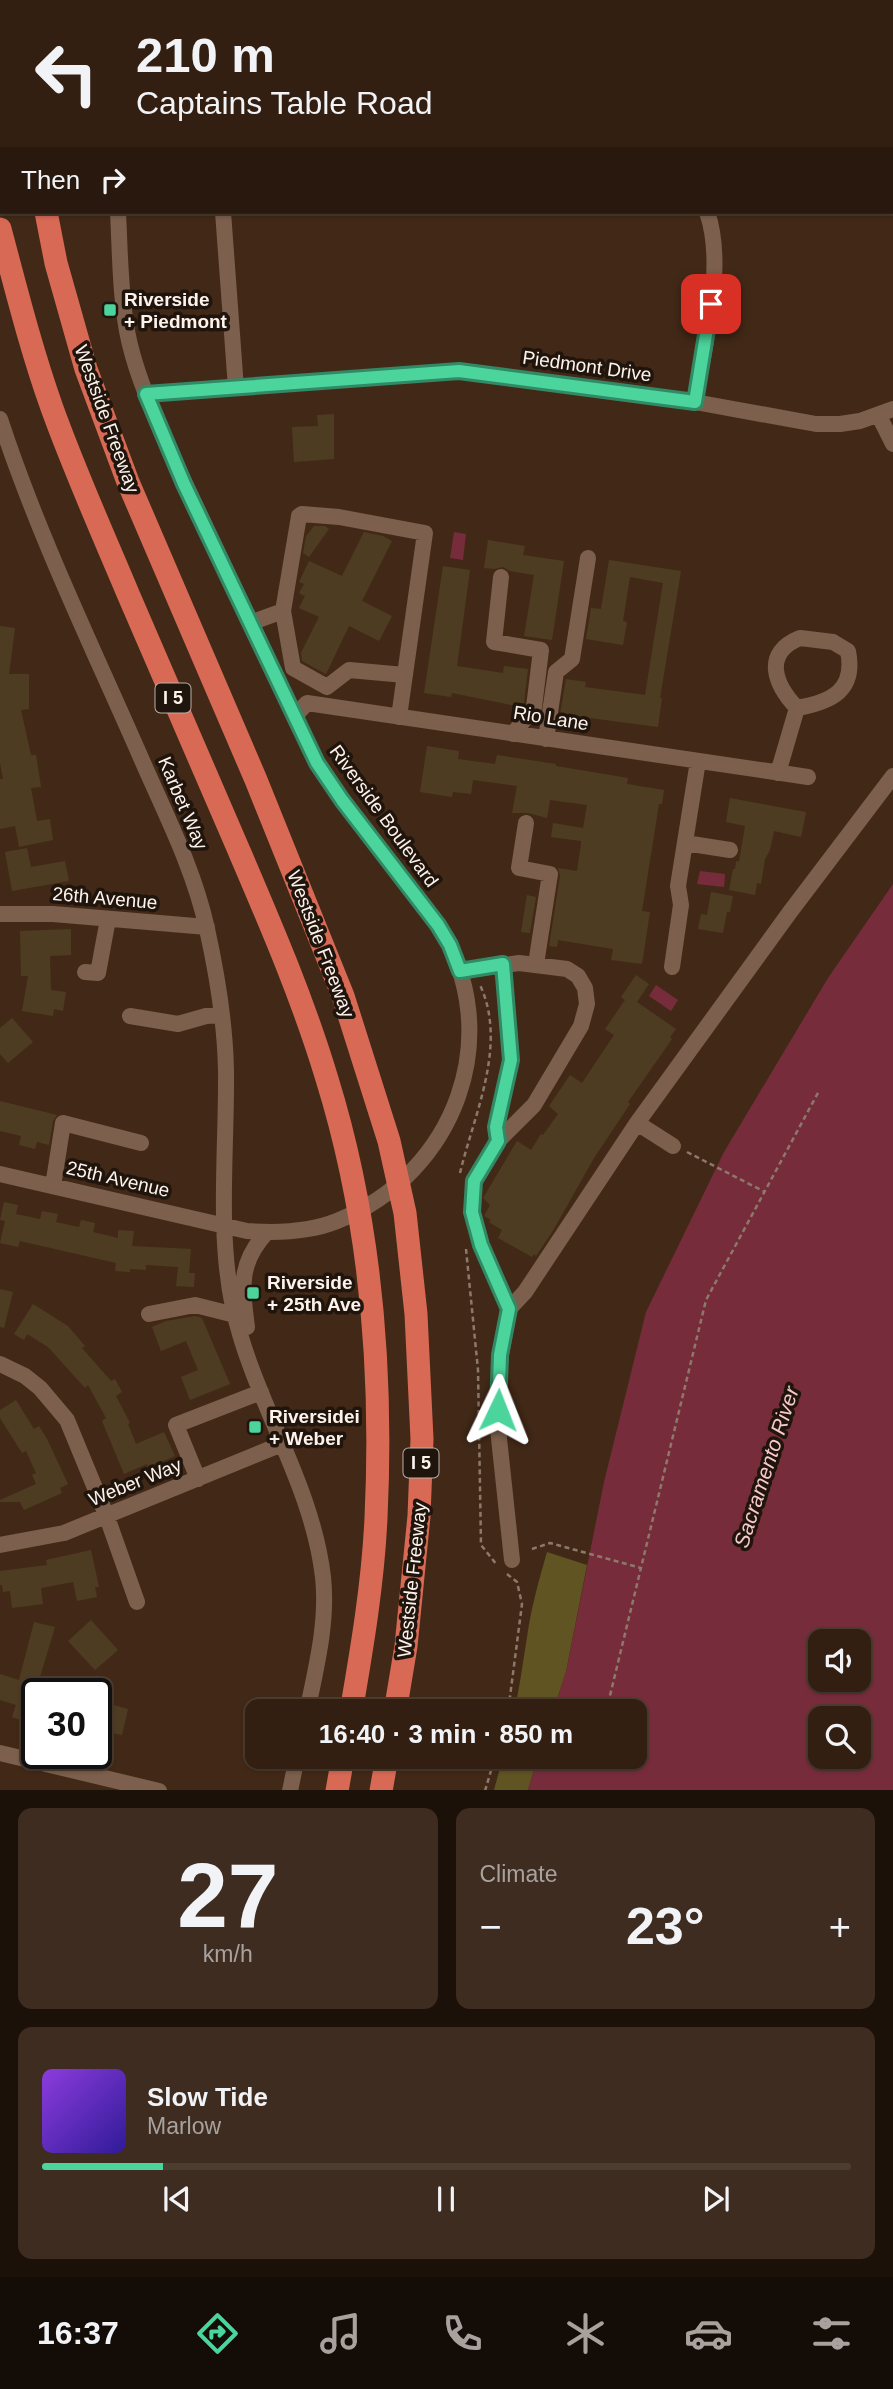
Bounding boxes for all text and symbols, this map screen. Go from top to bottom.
icon: left [21,28,112,119]
text: 210 m [136,28,275,82]
text: Captains Table Road [136,85,433,121]
icon: right [94,161,132,199]
text: Then [21,165,80,195]
pin [681,274,741,334]
icon: arrive [692,285,730,323]
place label: Riverside + Piedmont [124,289,228,332]
marker: Riverside + Piedmont [102,302,118,318]
street label: Westside Freeway [70,342,144,496]
street label: Piedmont Drive [521,347,653,385]
road number: I 5 [156,684,190,712]
street label: Rio Lane [512,702,590,734]
street label: Riverside Boulevard [326,741,442,891]
street label: Karbet Way [154,754,212,853]
street label: Westside Freeway [283,867,359,1021]
street label: 26th Avenue [52,883,158,913]
street label: 25th Avenue [64,1157,172,1201]
place label: Riverside + 25th Ave [267,1272,361,1315]
marker: Riverside + 25th Ave [245,1285,261,1301]
position arrow [461,1373,535,1447]
water label: Sacramento River [729,1383,803,1550]
place label: Riversidei + Weber [269,1406,360,1449]
marker: Riversidei + Weber [247,1419,263,1435]
road number: I 5 [404,1448,438,1478]
street label: Weber Way [86,1454,185,1510]
street label: Westside Freeway [393,1501,431,1659]
map controls [808,1629,871,1769]
button: sound [808,1629,871,1692]
speed limit sign: 30 [21,1678,112,1769]
button: search [808,1706,871,1769]
text: 16:40 · 3 min · 850 m [319,1719,573,1749]
text: 27 [177,1845,278,1946]
text: Climate [480,1861,557,1887]
text: 23° [626,1897,705,1955]
text: − [480,1906,502,1948]
text: + [829,1906,851,1948]
text: km/h [203,1941,253,1967]
text: Slow Tide [147,2082,268,2112]
text: Marlow [147,2113,221,2139]
icon: previous [158,2180,196,2218]
icon: pause [427,2180,465,2218]
icon: next [697,2180,735,2218]
icon: directions [193,2309,242,2358]
icon: music [316,2309,365,2358]
icon: phone [438,2309,487,2358]
icon: climate [561,2309,610,2358]
icon: car [684,2309,733,2358]
icon: filters [807,2309,856,2358]
text: 16:37 [37,2315,119,2351]

